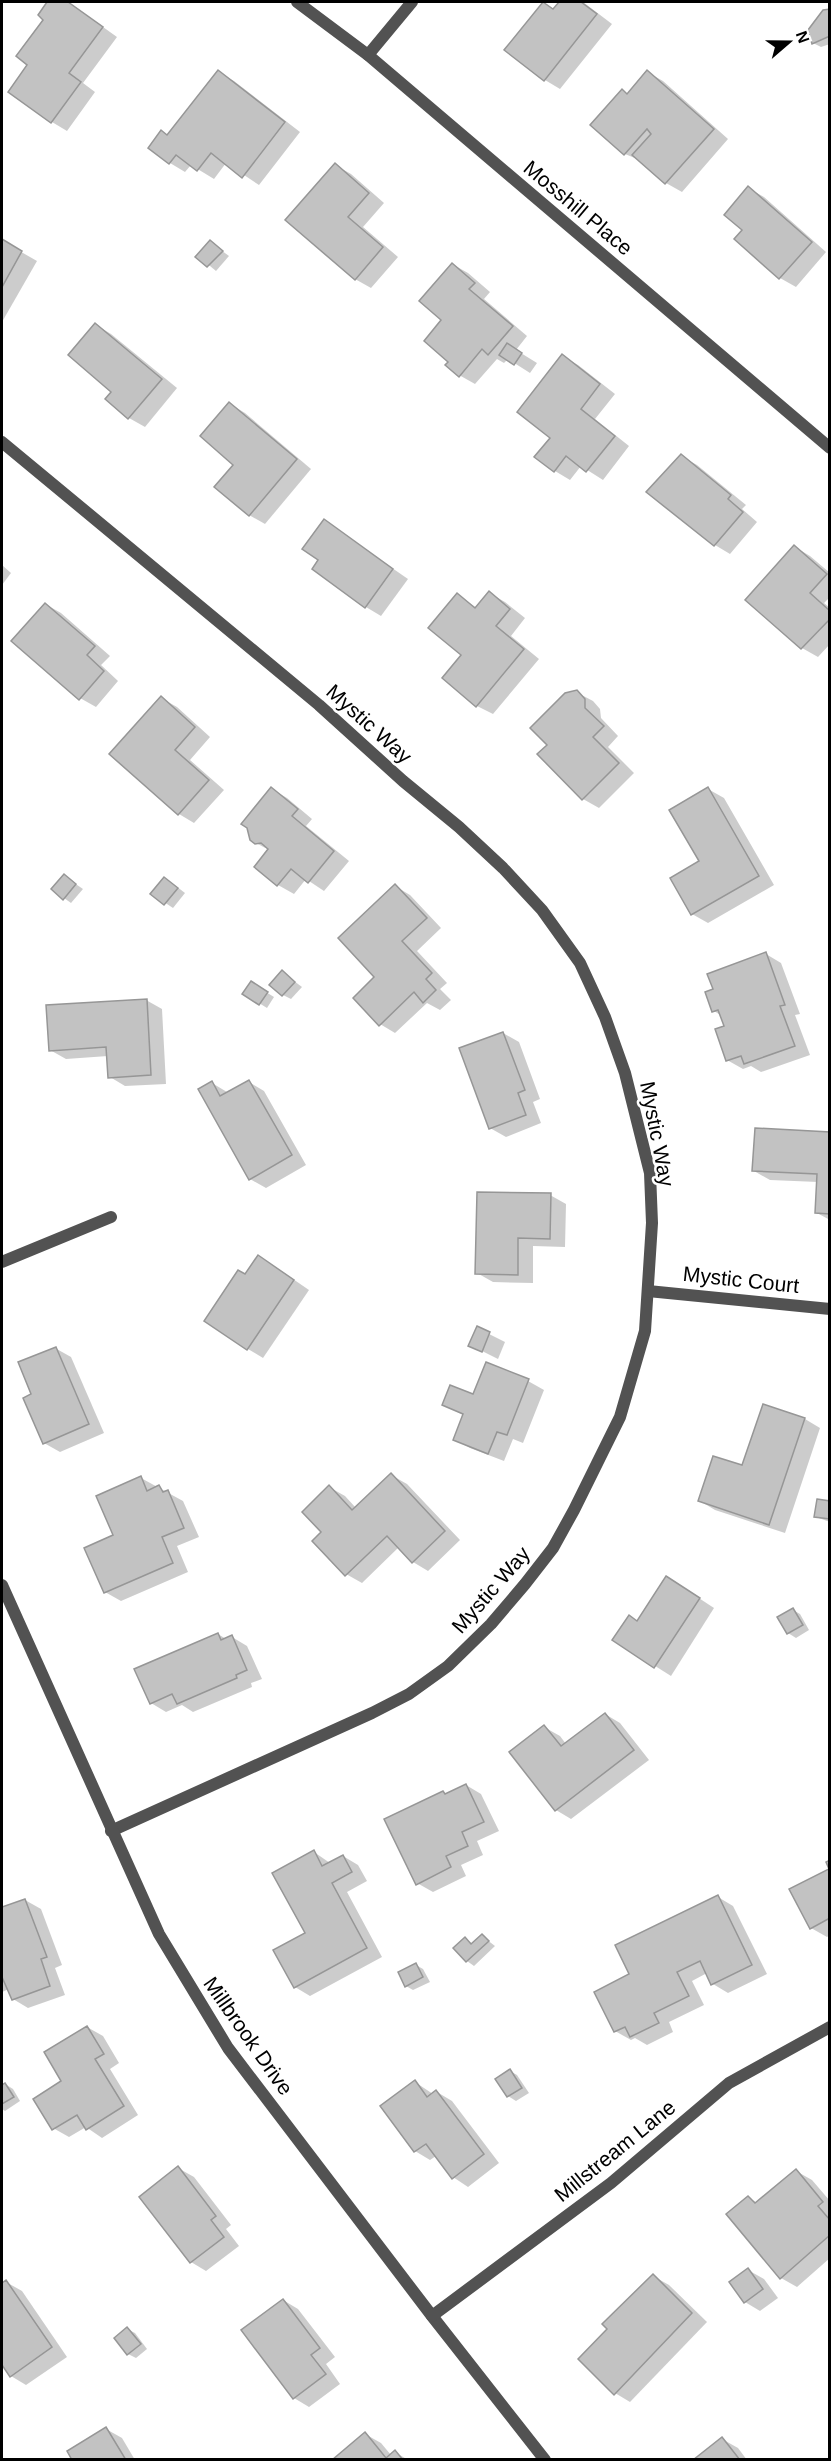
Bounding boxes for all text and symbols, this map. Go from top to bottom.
north arrow [759,12,819,72]
text: N [793,29,813,45]
street label: Mosshill Place [520,156,637,260]
street label: Mystic Way [322,679,417,768]
street label: Mystic Way [636,1079,679,1189]
street label: Mystic Court [682,1262,800,1297]
street label: Mystic Way [447,1542,535,1637]
street label: Millbrook Drive [199,1972,298,2099]
street label: Millstream Lane [550,2095,680,2206]

